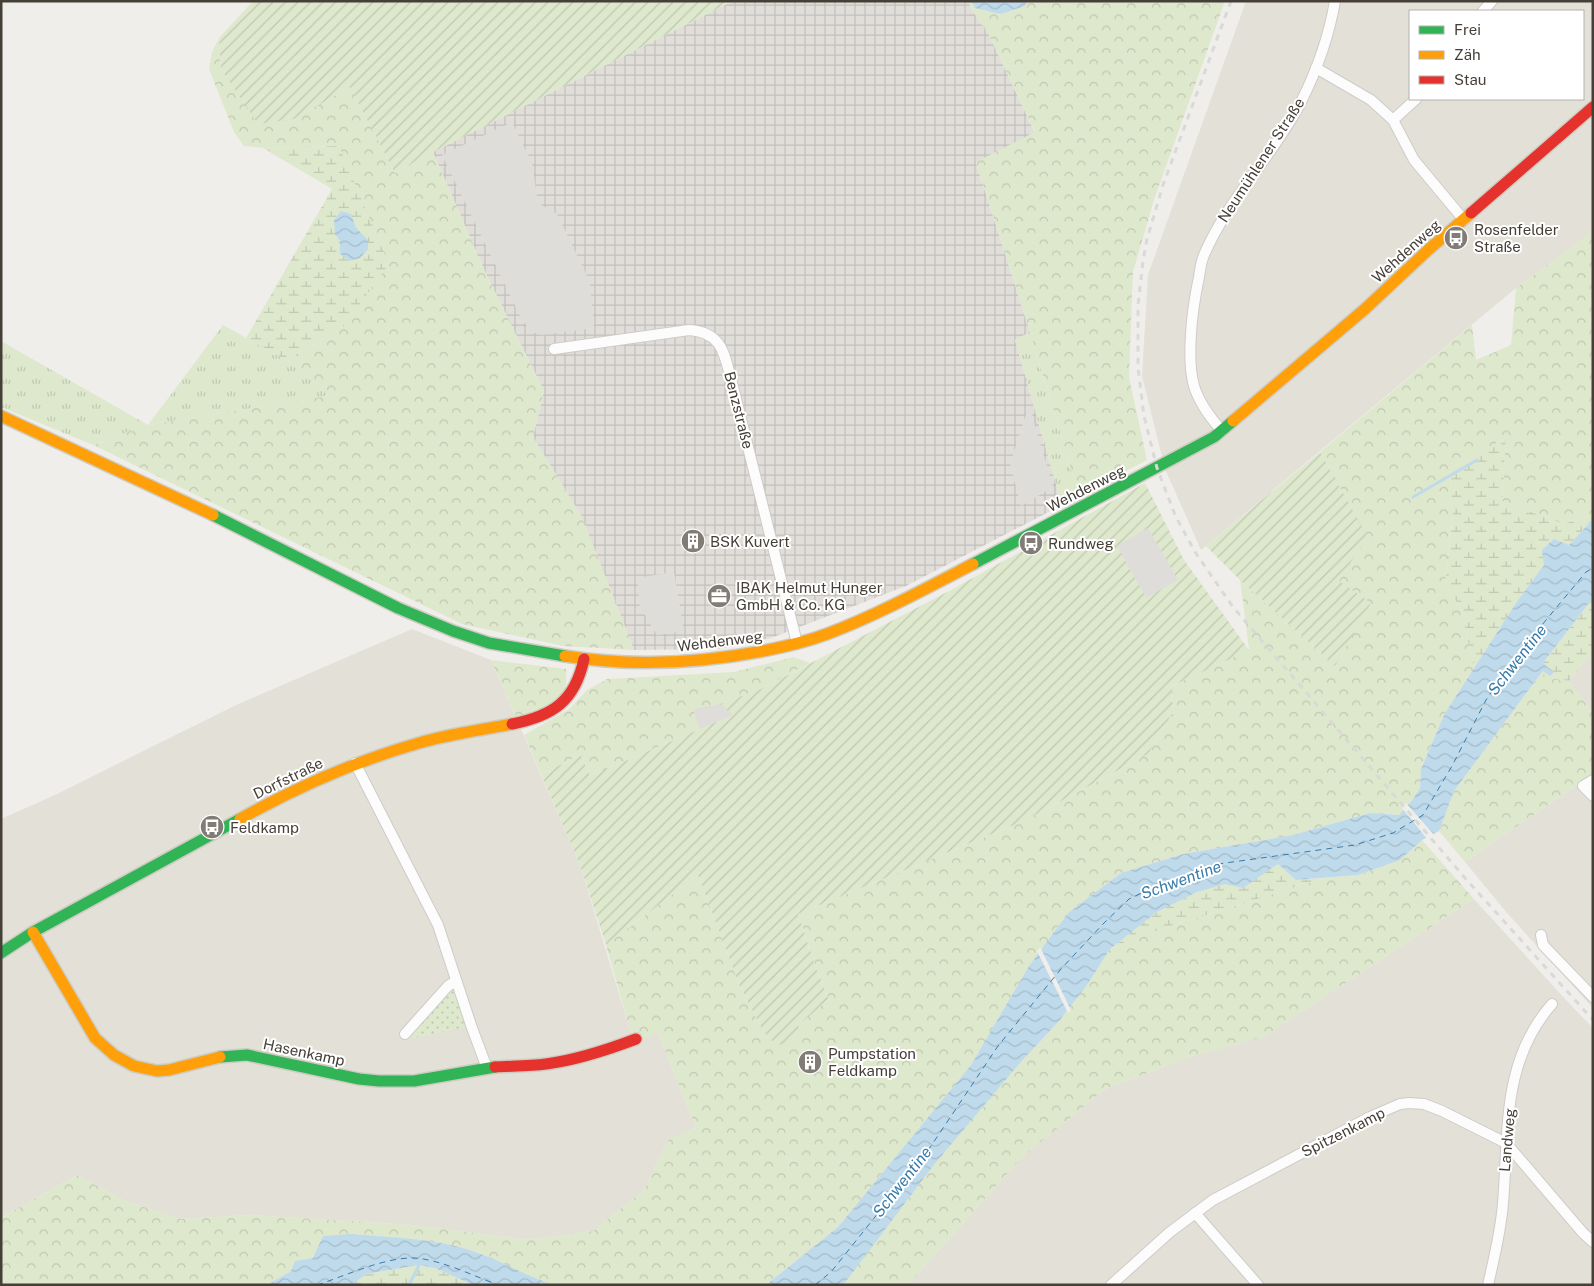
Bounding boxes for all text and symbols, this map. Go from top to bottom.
legend [1409,10,1584,100]
text: Frei [1454,21,1481,38]
text: Zäh [1454,46,1481,63]
text: Stau [1454,71,1487,88]
street label: Neumühlener Straße [1214,95,1308,225]
street label: Wehdenweg [1368,216,1444,286]
place label: Rosenfelder Straße [1474,221,1559,255]
bus stop icon: Rosenfelder Straße [1443,225,1469,251]
street label: Benzstraße [721,370,757,450]
street label: Wehdenweg [1044,461,1128,515]
building icon: BSK Kuvert [680,528,706,554]
bus stop icon: Rundweg [1018,530,1044,556]
place label: BSK Kuvert [710,533,790,550]
place label: Rundweg [1048,535,1114,552]
place label: IBAK Helmut Hunger GmbH & Co. KG [736,579,883,613]
office icon: IBAK Helmut Hunger GmbH & Co. KG [706,583,732,609]
water label: Schwentine [1484,621,1551,699]
street label: Wehdenweg [676,627,764,655]
street label: Dorfstraße [250,754,326,802]
bus stop icon: Feldkamp [199,814,225,840]
place label: Feldkamp [230,819,299,836]
water label: Schwentine [1138,857,1224,903]
street label: Hasenkamp [262,1035,346,1069]
place label: Pumpstation Feldkamp [828,1045,916,1079]
building icon: Pumpstation Feldkamp [797,1049,823,1075]
street label: Spitzenkamp [1298,1104,1388,1160]
street label: Landweg [1496,1108,1518,1172]
water label: Schwentine [869,1143,936,1221]

